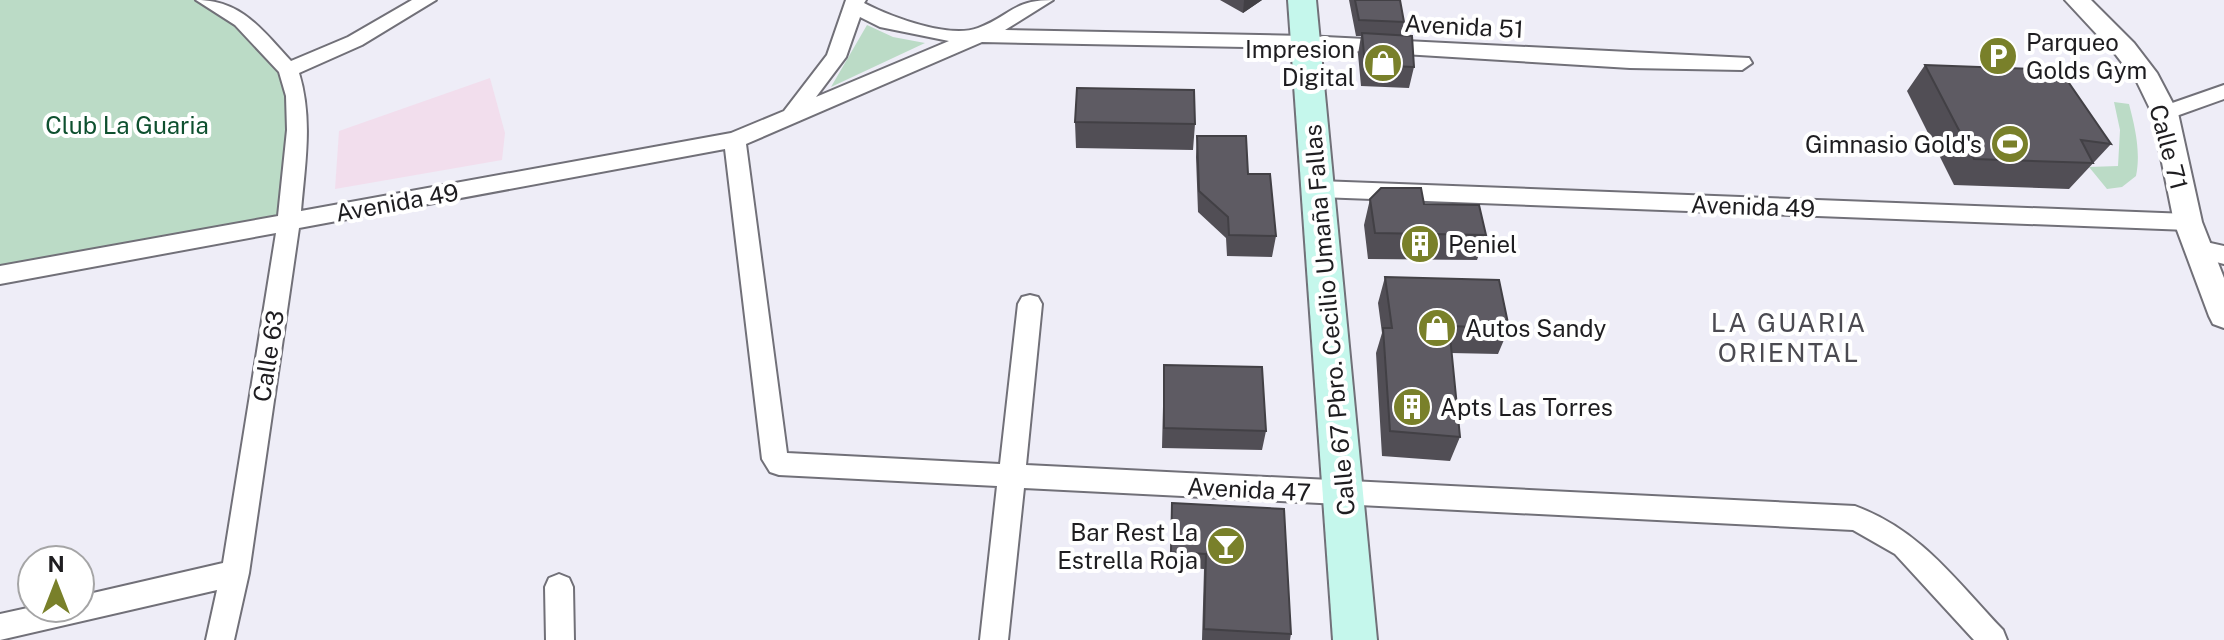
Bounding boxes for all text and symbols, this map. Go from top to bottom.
street label: Avenida 51 [1404,9,1524,43]
place label: Parqueo Golds Gym [2026,28,2147,84]
place label: Impresion Digital [1245,35,1355,91]
parking icon: Parqueo Golds Gym [1977,35,2019,77]
shop icon: Impresion Digital [1362,42,1404,84]
street label: Calle 71 [2144,101,2194,193]
park label: Club La Guaria [45,111,209,139]
street label: Calle 67 Pbro. Cecilio Umaña Fallas [1298,123,1360,517]
sports icon: Gimnasio Gold's [1989,123,2031,165]
place label: Gimnasio Gold's [1805,130,1982,158]
street label: Avenida 49 [333,177,461,227]
street label: Avenida 49 [1690,190,1816,222]
building icon: Peniel [1399,223,1441,265]
place label: Peniel [1448,230,1517,258]
shop icon: Autos Sandy [1416,307,1458,349]
district label: LA GUARIA ORIENTAL [1711,307,1867,368]
street label: Calle 63 [247,308,289,404]
place label: Autos Sandy [1465,314,1607,342]
building icon: Apts Las Torres [1391,386,1433,428]
place label: Apts Las Torres [1440,393,1613,421]
street label: Avenida 47 [1186,472,1312,506]
place label: Bar Rest La Estrella Roja [1057,518,1198,574]
bar icon: Bar Rest La Estrella Roja [1205,525,1247,567]
north arrow [16,544,96,624]
text: N [47,551,65,577]

